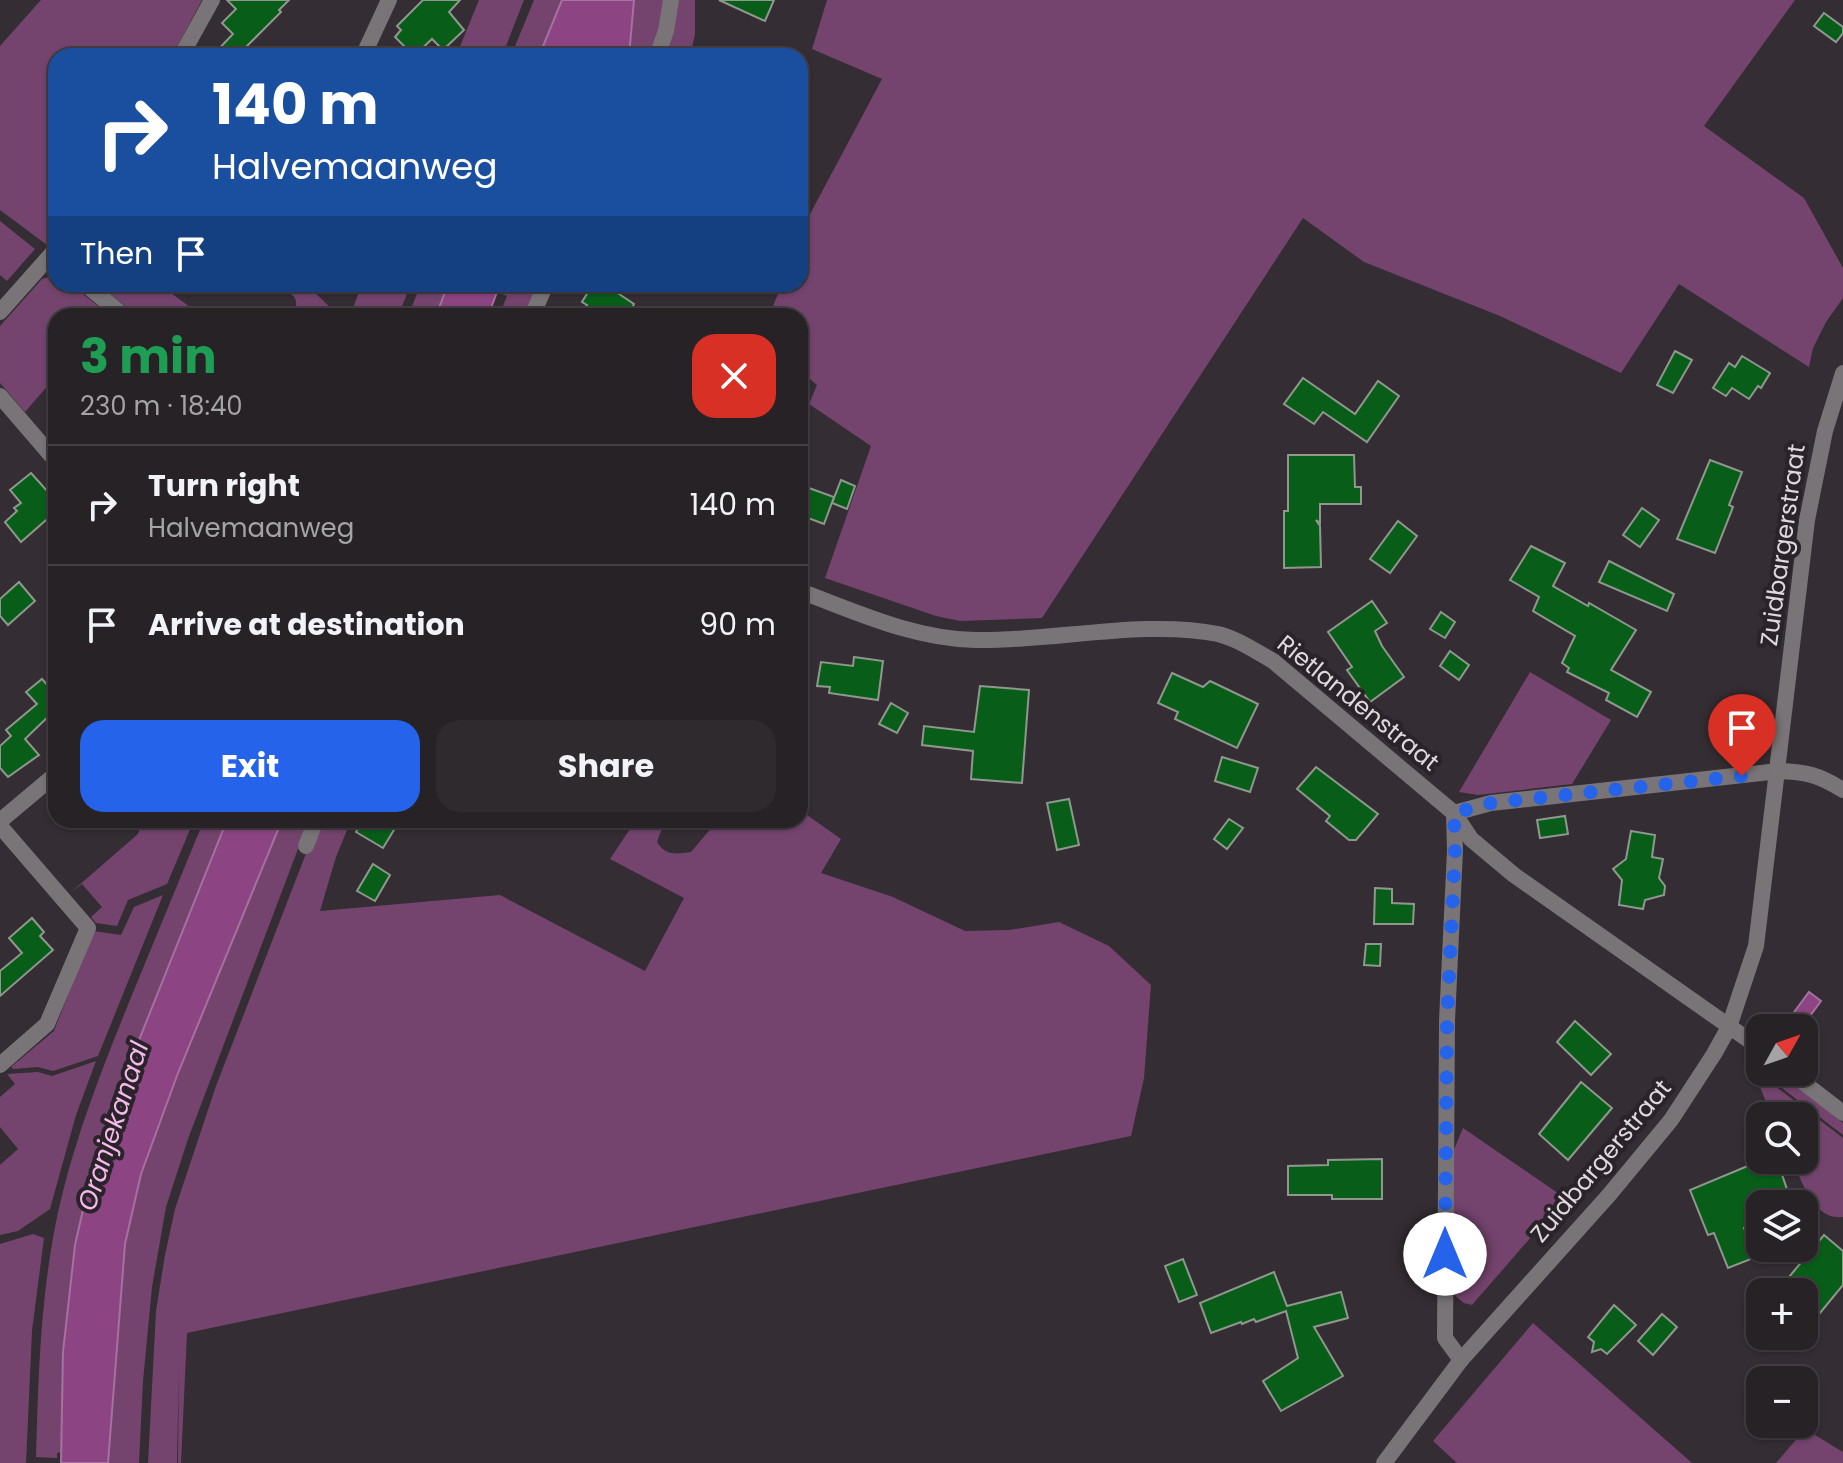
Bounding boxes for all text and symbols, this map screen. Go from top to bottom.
text: 140 m [212,65,379,144]
icon: right [80,80,184,184]
text: Halvemaanweg [212,141,498,192]
text: Then [80,232,153,275]
icon: arrive [169,232,213,276]
text: 3 min [80,323,217,390]
button: close [692,334,776,418]
text: 230 m · 18:40 [80,388,243,424]
street label: Zuidbargerstraat [1752,442,1813,648]
text: Turn right [148,464,300,507]
icon: right [80,483,124,527]
text: 140 m [690,483,776,526]
text: Halvemaanweg [148,510,354,546]
icon: arrive [80,603,124,647]
text: Arrive at destination [148,603,465,646]
text: 90 m [699,603,776,646]
street label: Rietlandenstraat [1270,627,1446,778]
pin [1708,694,1776,776]
icon: arrive [1720,706,1764,750]
button: Exit [80,720,420,812]
button: Share [436,720,776,812]
north arrow [1746,1014,1818,1086]
map controls [1746,1014,1818,1438]
water label: Oranjekanaal [69,1036,158,1215]
street label: Zuidbargerstraat [1523,1072,1679,1249]
button: search [1746,1102,1818,1174]
button: layers [1746,1190,1818,1262]
position arrow [1403,1212,1487,1296]
button: + [1746,1278,1818,1350]
button: − [1746,1366,1818,1438]

